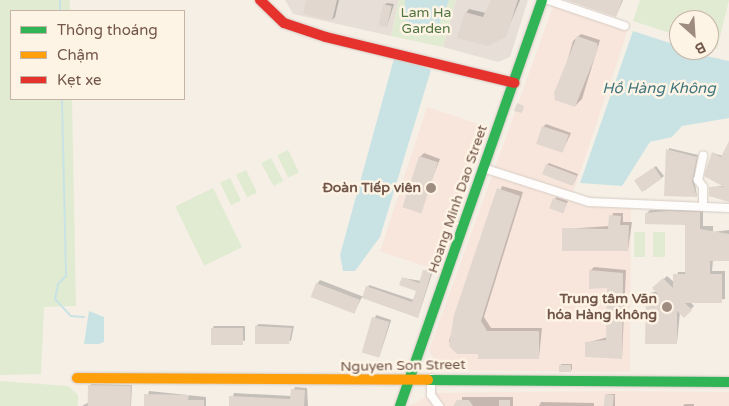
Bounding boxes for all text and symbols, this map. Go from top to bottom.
park label: Lam Ha Garden [401,5,451,38]
legend [10,10,185,100]
north arrow [669,10,719,60]
text: Thông thoáng [57,21,158,39]
text: B [692,38,708,58]
text: Chậm [57,46,99,64]
text: Kẹt xe [57,71,102,89]
water label: Hồ Hàng Không [602,80,716,98]
street label: Hoang Minh Dao Street [425,123,491,275]
place label: Đoàn Tiếp viên [323,180,421,196]
marker: Đoàn Tiếp viên [425,182,437,194]
place label: Trung tâm Văn hóa Hàng không [547,291,657,324]
marker: Trung tâm Văn hóa Hàng không [661,301,673,313]
street label: Nguyen Son Street [340,357,466,375]

